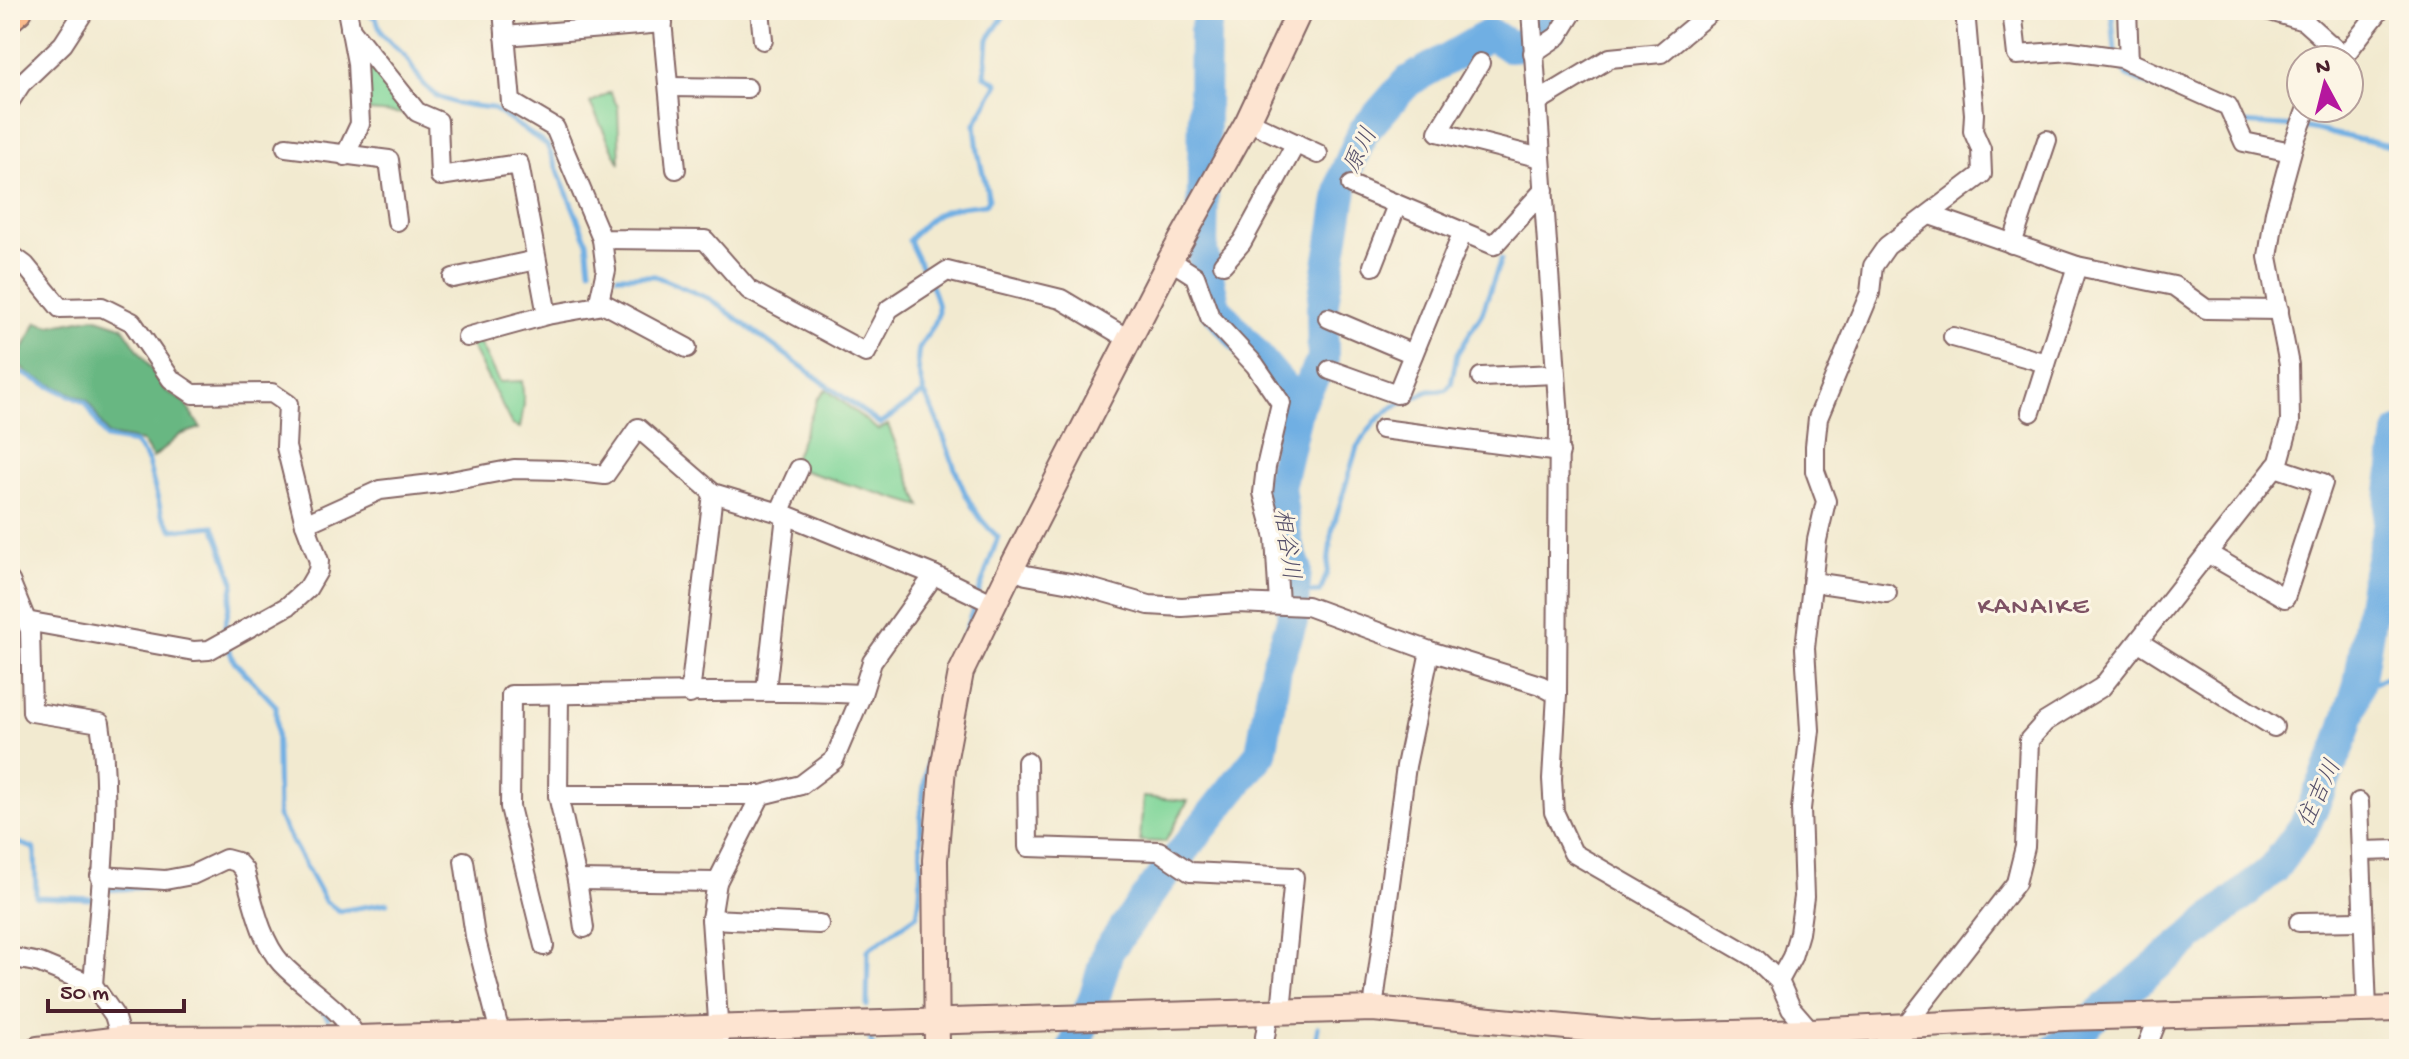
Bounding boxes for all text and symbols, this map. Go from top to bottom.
north arrow [2285,44,2365,124]
text: N [2314,54,2332,82]
water label: 原川 [1339,124,1386,179]
water label: 相谷川 [1265,507,1304,582]
district label: KANAIKE [1978,593,2090,624]
water label: 住吉川 [2292,755,2350,833]
scale bar [48,963,184,1013]
text: 50 m [60,980,109,1009]

